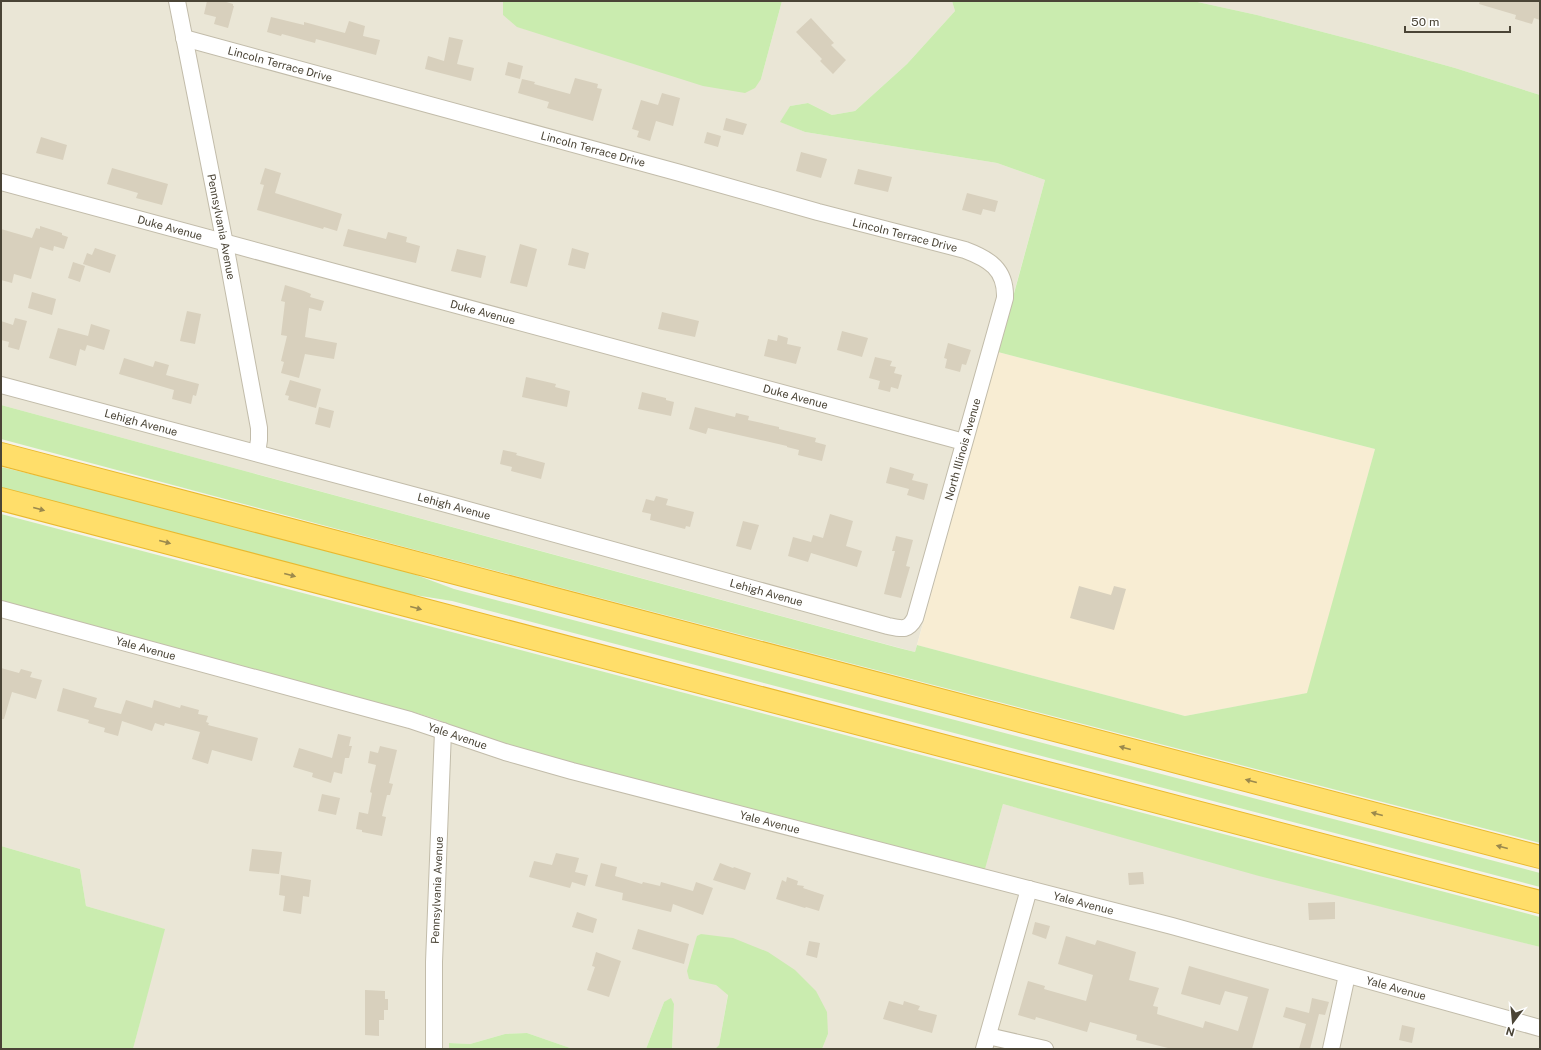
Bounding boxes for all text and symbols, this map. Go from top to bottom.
scale bar [1405,8,1510,34]
text: 50 m [1411,15,1439,29]
street label: Lincoln Terrace Drive [227,44,333,84]
street label: Lincoln Terrace Drive [540,129,646,169]
street label: Pennsylvania Avenue [205,173,237,281]
street label: Duke Avenue [136,213,204,242]
street label: Lincoln Terrace Drive [851,216,959,254]
street label: Duke Avenue [449,298,517,327]
street label: Duke Avenue [762,382,829,411]
street label: North Illinois Avenue [942,397,983,502]
street label: Lehigh Avenue [103,407,179,438]
street label: Lehigh Avenue [416,491,492,522]
one-way arrow [33,506,45,512]
one-way arrow [158,539,171,545]
one-way arrow [284,572,296,578]
street label: Lehigh Avenue [729,577,804,608]
one-way arrow [410,605,422,611]
street label: Yale Avenue [114,634,177,662]
street label: Yale Avenue [426,720,489,752]
one-way arrow [1119,745,1131,751]
one-way arrow [1245,778,1257,784]
street label: Yale Avenue [738,809,801,836]
one-way arrow [1370,811,1382,817]
street label: Pennsylvania Avenue [429,836,445,944]
one-way arrow [1496,844,1508,850]
street label: Yale Avenue [1052,890,1115,917]
street label: Yale Avenue [1365,974,1428,1002]
north arrow [1493,1002,1533,1042]
text: N [1504,1025,1516,1039]

